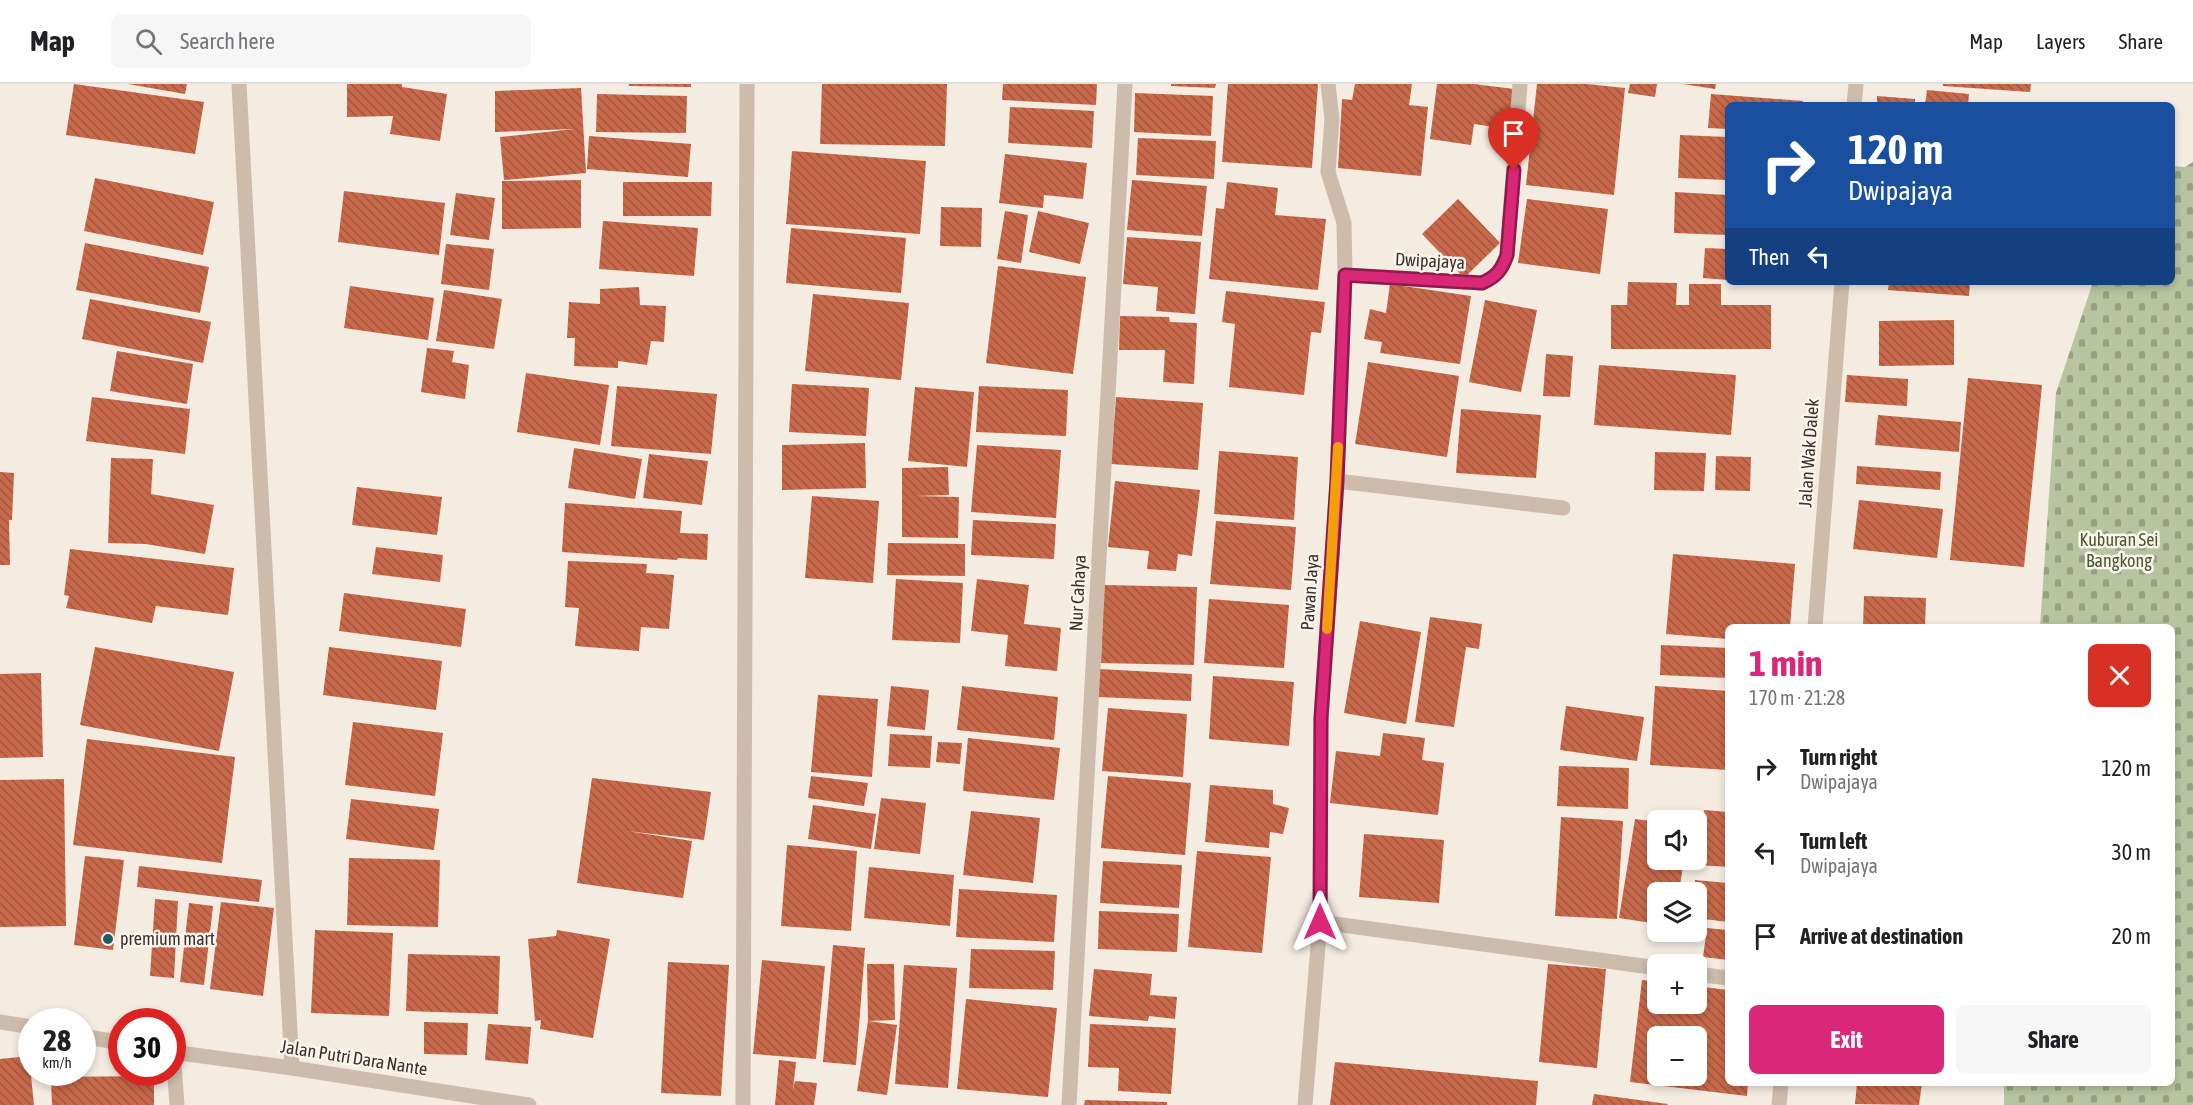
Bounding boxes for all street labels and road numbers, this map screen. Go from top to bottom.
street label: Dwipajaya [1395,248,1466,273]
street label: Jalan Wak Dalek [1794,398,1823,508]
street label: Pawan Jaya [1296,553,1323,631]
street label: Nur Cahaya [1065,554,1090,632]
street label: Jalan Putri Dara Nante [279,1036,429,1079]

